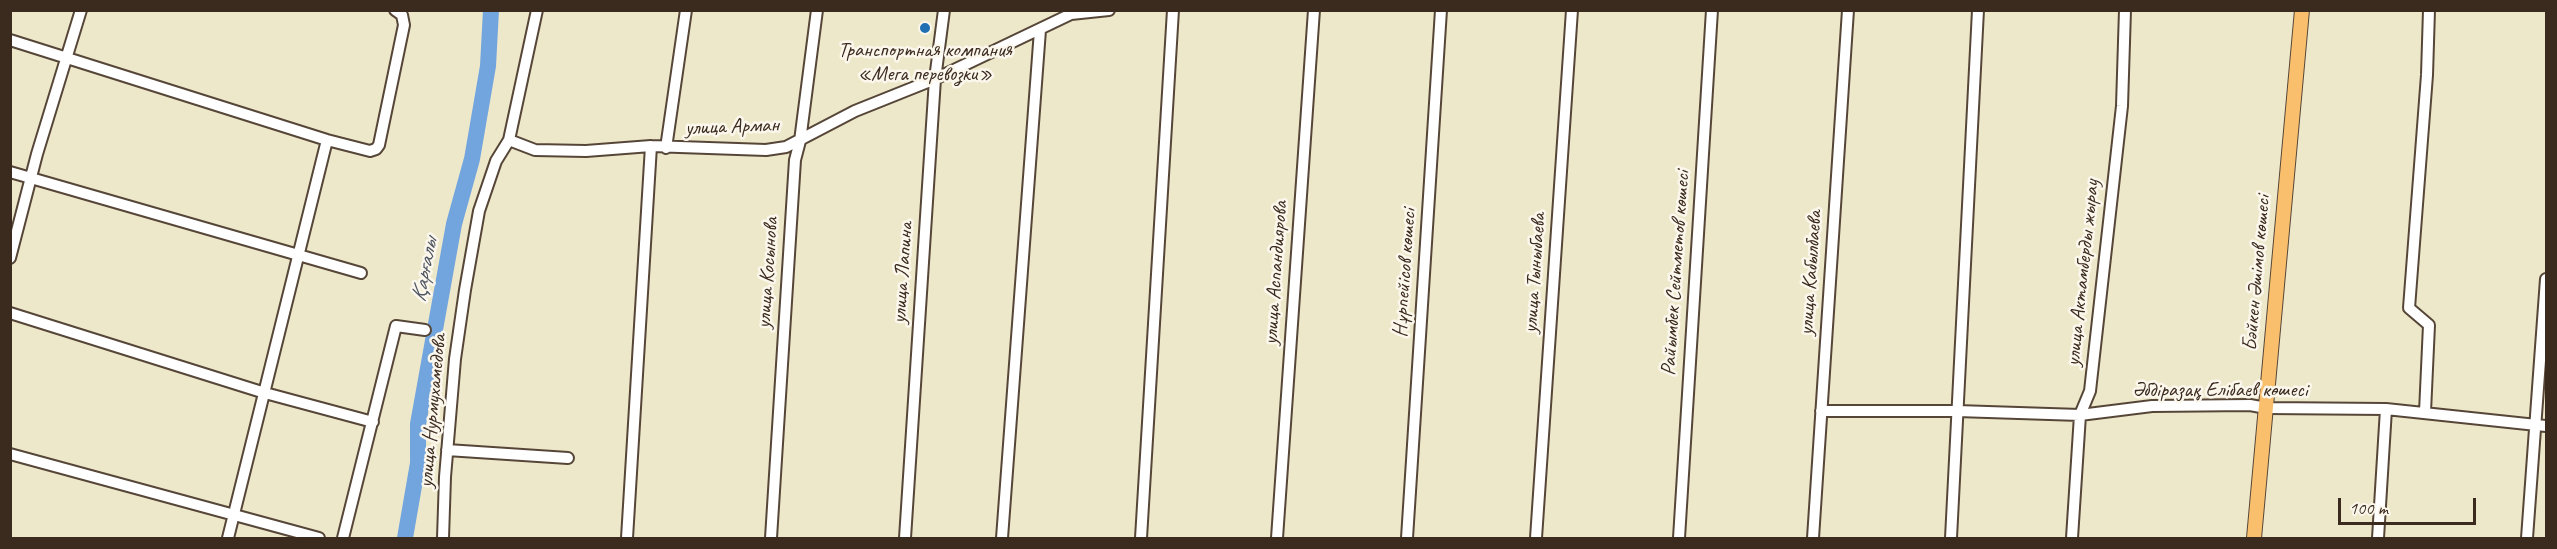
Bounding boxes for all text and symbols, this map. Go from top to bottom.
marker: Транспортная компания «Мега перевозки» [918,21,932,35]
place label: Транспортная компания «Мега перевозки» [838,37,1012,87]
street label: улица Арман [685,113,779,141]
street label: Райымбек Сейтметов көшесі [1656,169,1696,377]
street label: улица Актамберды жырау [2061,179,2105,367]
street label: Бәйкен Әшімов көшесі [2238,194,2276,352]
street label: улица Аспандиярова [1258,200,1294,346]
street label: Нұрпейісов көшесі [1388,208,1422,338]
street label: улица Кабылбаева [1794,210,1828,336]
street label: улица Тыныбаева [1518,212,1552,334]
street label: улица Косынова [752,217,784,329]
street label: улица Лапина [887,221,919,325]
water label: Қарғалы [406,236,444,304]
street label: улица Нурмухамедова [414,333,452,489]
street label: Әбдіразақ Елібаев көшесі [2132,377,2308,403]
scale bar [2341,486,2479,524]
text: 100 m [2349,497,2388,519]

